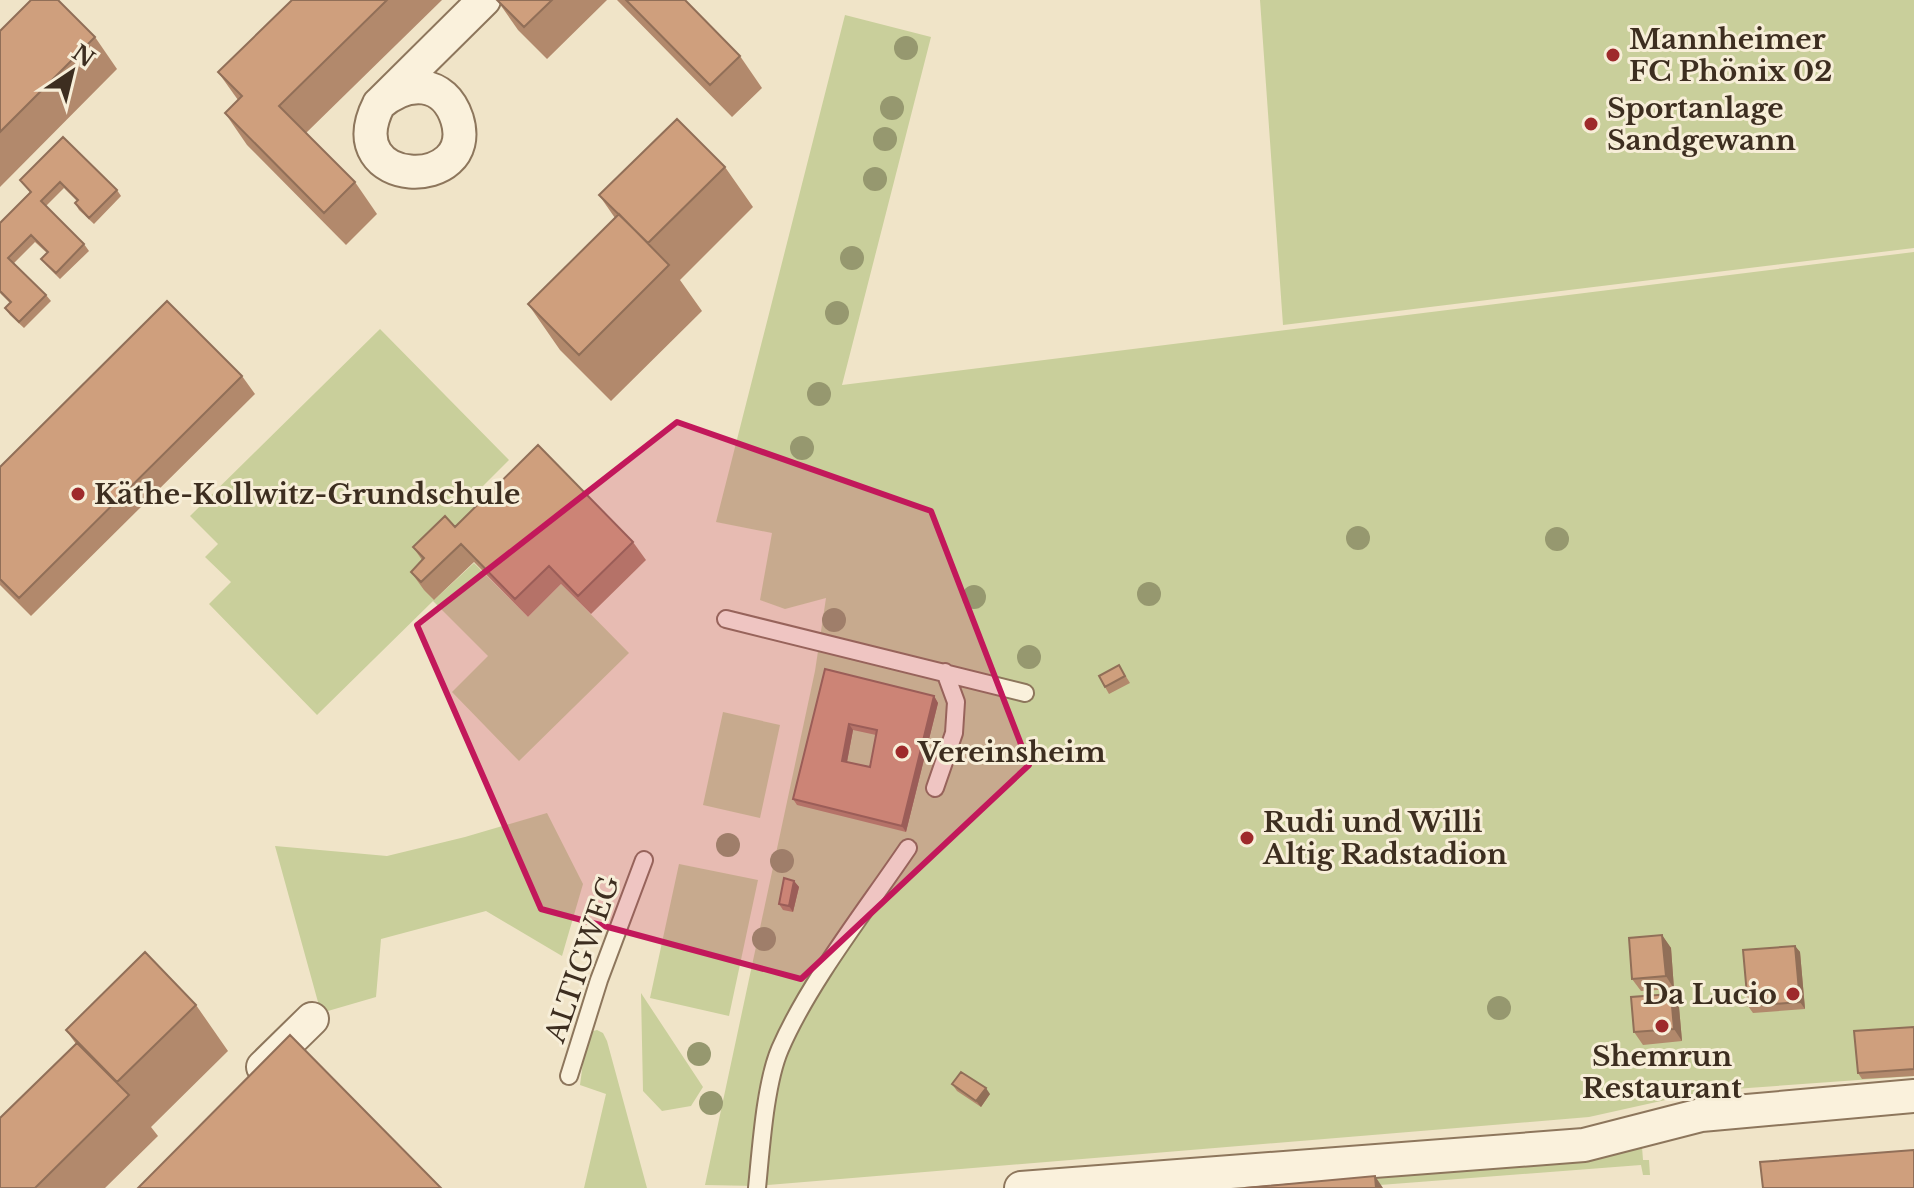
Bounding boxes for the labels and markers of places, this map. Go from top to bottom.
place label: Mannheimer FC Phönix 02 [1629,22,1832,89]
marker: Mannheimer FC Phönix 02 [1604,46,1622,64]
place label: Sportanlage Sandgewann [1607,91,1796,158]
marker: Sportanlage Sandgewann [1582,115,1600,133]
place label: Käthe-Kollwitz-Grundschule [94,477,521,512]
marker: Käthe-Kollwitz-Grundschule [69,485,87,503]
place label: Vereinsheim [917,735,1106,770]
marker: Vereinsheim [893,743,911,761]
place label: Rudi und Willi Altig Radstadion [1262,805,1507,872]
marker: Rudi und Willi Altig Radstadion [1238,829,1256,847]
place label: Da Lucio [1643,977,1777,1012]
marker: Da Lucio [1784,985,1802,1003]
marker: Shemrun Restaurant [1653,1017,1671,1035]
place label: Shemrun Restaurant [1582,1039,1742,1106]

